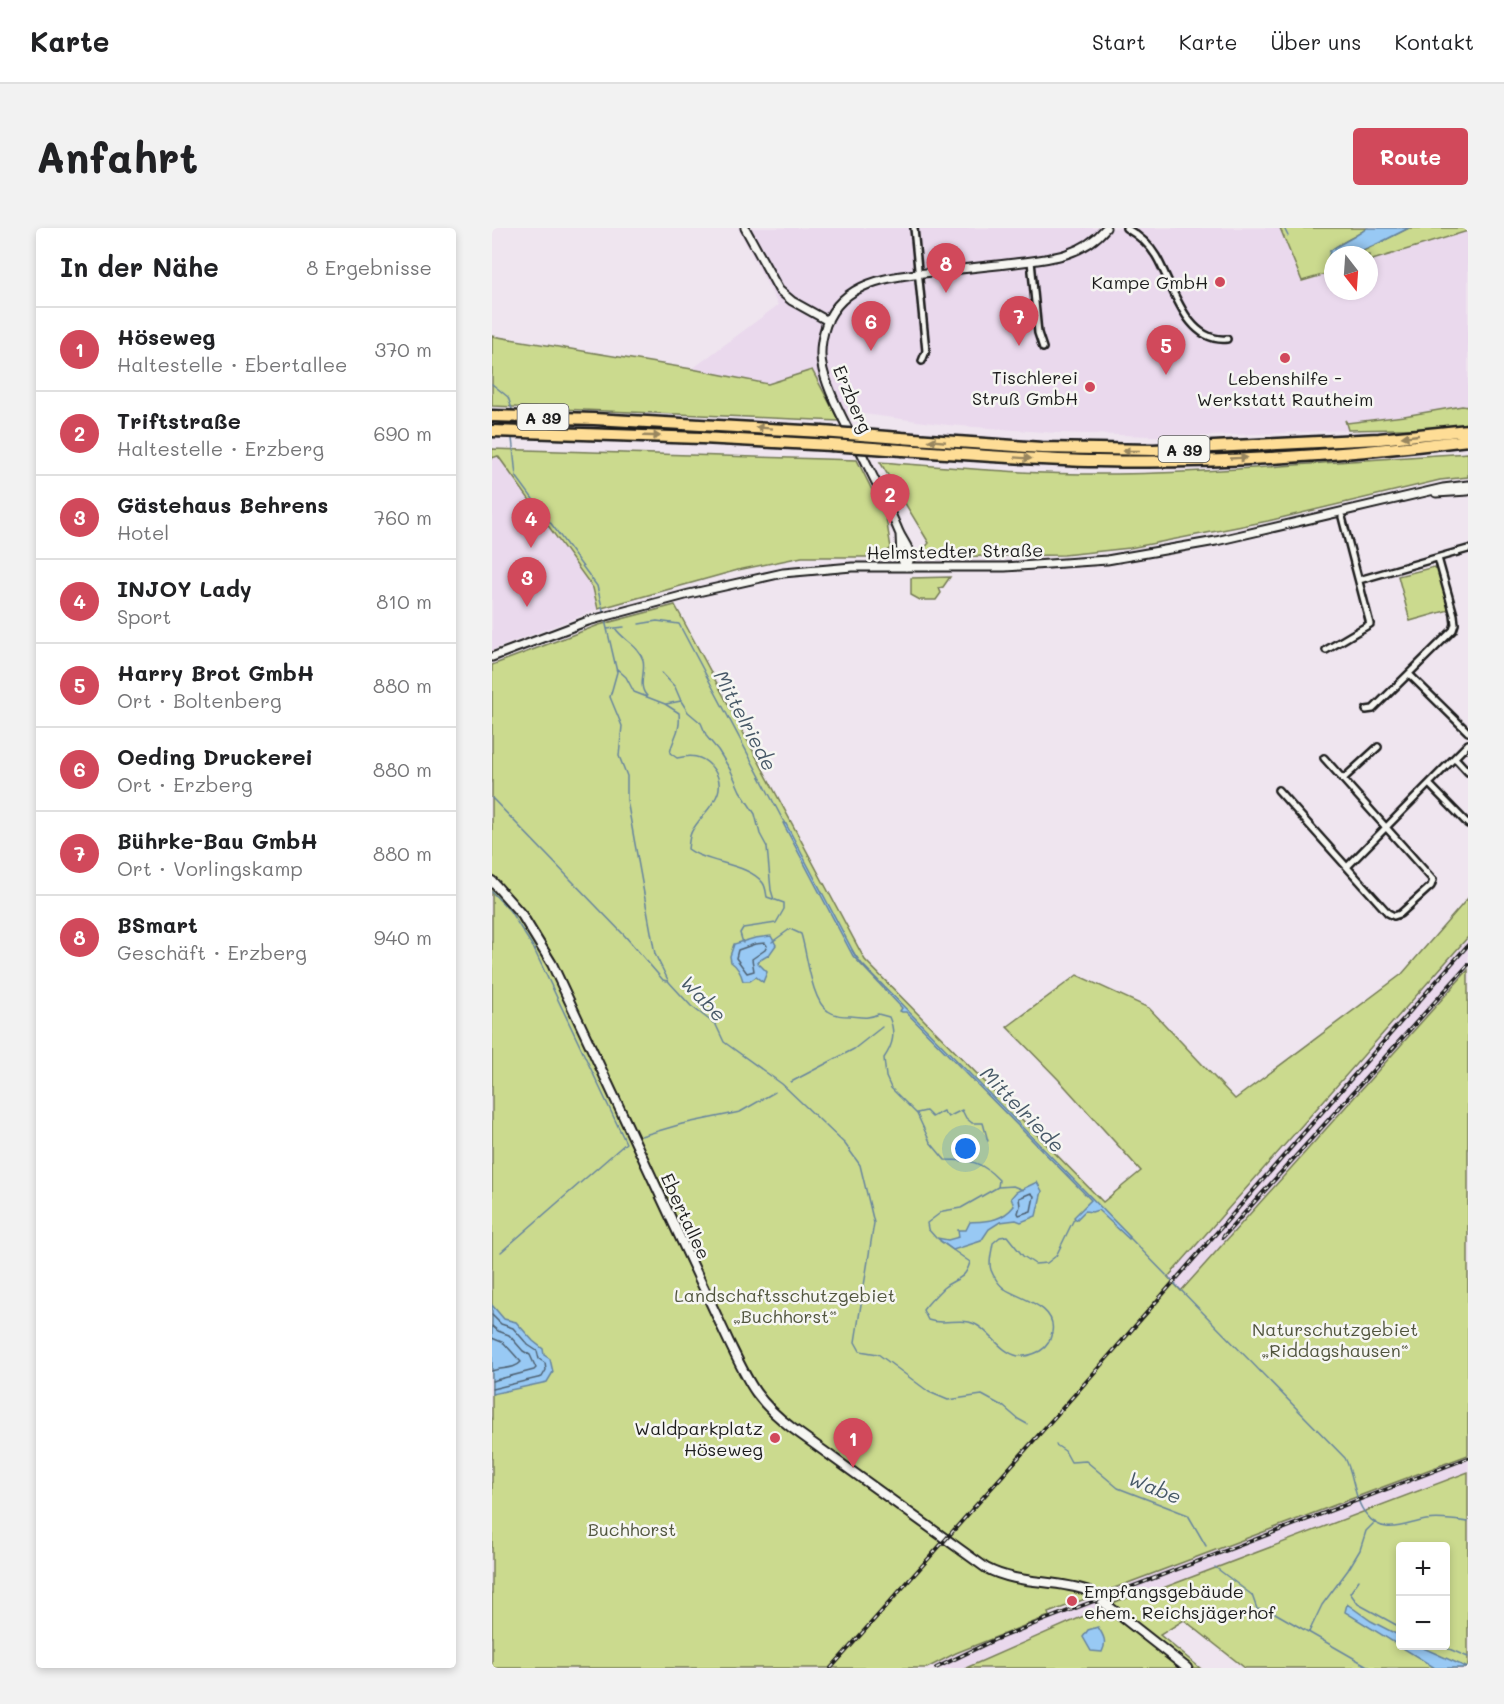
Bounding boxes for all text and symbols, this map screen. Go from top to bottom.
text: Karte [30,23,109,59]
text: Start [1092,28,1146,55]
text: Karte [1179,28,1237,55]
text: Über uns [1270,28,1361,55]
text: Kontakt [1394,28,1474,55]
button: Route [1353,128,1468,185]
text: Anfahrt [36,129,198,184]
pin: 8 [926,244,966,293]
north arrow [1324,246,1378,300]
text: In der Nähe [60,250,219,284]
text: 8 Ergebnisse [306,254,432,280]
place label: Kampe GmbH [1092,270,1208,294]
marker: Kampe GmbH [1213,275,1227,289]
pin: 7 [1000,296,1038,346]
pin: 6 [852,302,890,351]
text: Höseweg [117,322,215,351]
pin: 5 [1146,326,1186,375]
text: 1 [75,336,84,362]
text: 370 m [374,336,432,362]
text: Haltestelle · Ebertallee [117,351,347,377]
marker: Lebenshilfe - Werkstatt Rautheim [1278,351,1292,365]
street label: Erzberg [828,361,878,437]
place label: Tischlerei Struß GmbH [972,365,1078,410]
place label: Lebenshilfe - Werkstatt Rautheim [1197,366,1373,411]
marker: Tischlerei Struß GmbH [1083,380,1097,394]
road number: A 39 [518,404,568,430]
text: Triftstraße [117,406,241,435]
text: 2 [74,420,85,446]
text: 690 m [373,420,432,446]
one-way arrow [755,423,774,432]
one-way arrow [643,431,662,440]
one-way arrow [1400,431,1419,441]
text: Haltestelle · Erzberg [117,435,324,461]
one-way arrow [927,436,946,446]
road number: A 39 [1158,436,1210,462]
one-way arrow [1122,446,1141,456]
one-way arrow [1013,453,1032,463]
one-way arrow [1229,453,1248,462]
pin: 2 [870,474,910,524]
text: Gästehaus Behrens [117,490,328,519]
pin: 4 [512,498,550,548]
text: 3 [74,504,86,530]
text: 760 m [374,504,432,530]
text: Hotel [117,519,169,545]
street label: Helmstedter Straße [866,537,1044,565]
pin: 3 [507,558,546,607]
text: INJOY Lady [117,574,252,603]
text: 4 [73,588,86,614]
text: 810 m [376,588,432,614]
text: Sport [117,603,171,629]
text: Harry Brot GmbH [117,658,314,687]
water label: Mittelriede [709,665,783,775]
text: 5 [74,672,85,698]
text: 880 m [373,672,432,698]
text: Ort · Boltenberg [117,687,282,713]
text: Oeding Druckerei [117,742,313,771]
text: 6 [73,756,86,782]
text: 880 m [373,756,432,782]
text: Ort · Erzberg [117,771,253,797]
text: Bührke-Bau GmbH [117,826,318,855]
text: 7 [74,840,85,866]
text: 880 m [373,840,432,866]
text: Ort · Vorlingskamp [117,855,303,881]
text: BSmart [117,910,198,939]
text: 8 [73,924,86,950]
text: 940 m [374,924,432,950]
text: Geschäft · Erzberg [117,939,307,965]
water label: Wabe [675,969,733,1027]
water label: Mittelriede [975,1060,1071,1158]
your location [951,1134,980,1163]
street label: Ebertallee [656,1169,716,1263]
park label: Landschaftsschutzgebiet „Buchhorst“ [674,1283,896,1328]
park label: Naturschutzgebiet „Riddagshausen“ [1252,1317,1418,1362]
place label: Waldparkplatz Höseweg [634,1416,763,1461]
pin: 1 [834,1418,872,1468]
marker: Waldparkplatz Höseweg [768,1431,782,1445]
water label: Wabe [1125,1465,1185,1509]
park label: Buchhorst [588,1517,676,1541]
map controls [1396,1542,1450,1650]
button: + [1396,1542,1450,1596]
place label: Empfangsgebäude ehem. Reichsjägerhof [1084,1579,1276,1624]
marker: Empfangsgebäude ehem. Reichsjägerhof [1065,1594,1079,1608]
button: − [1396,1596,1450,1650]

